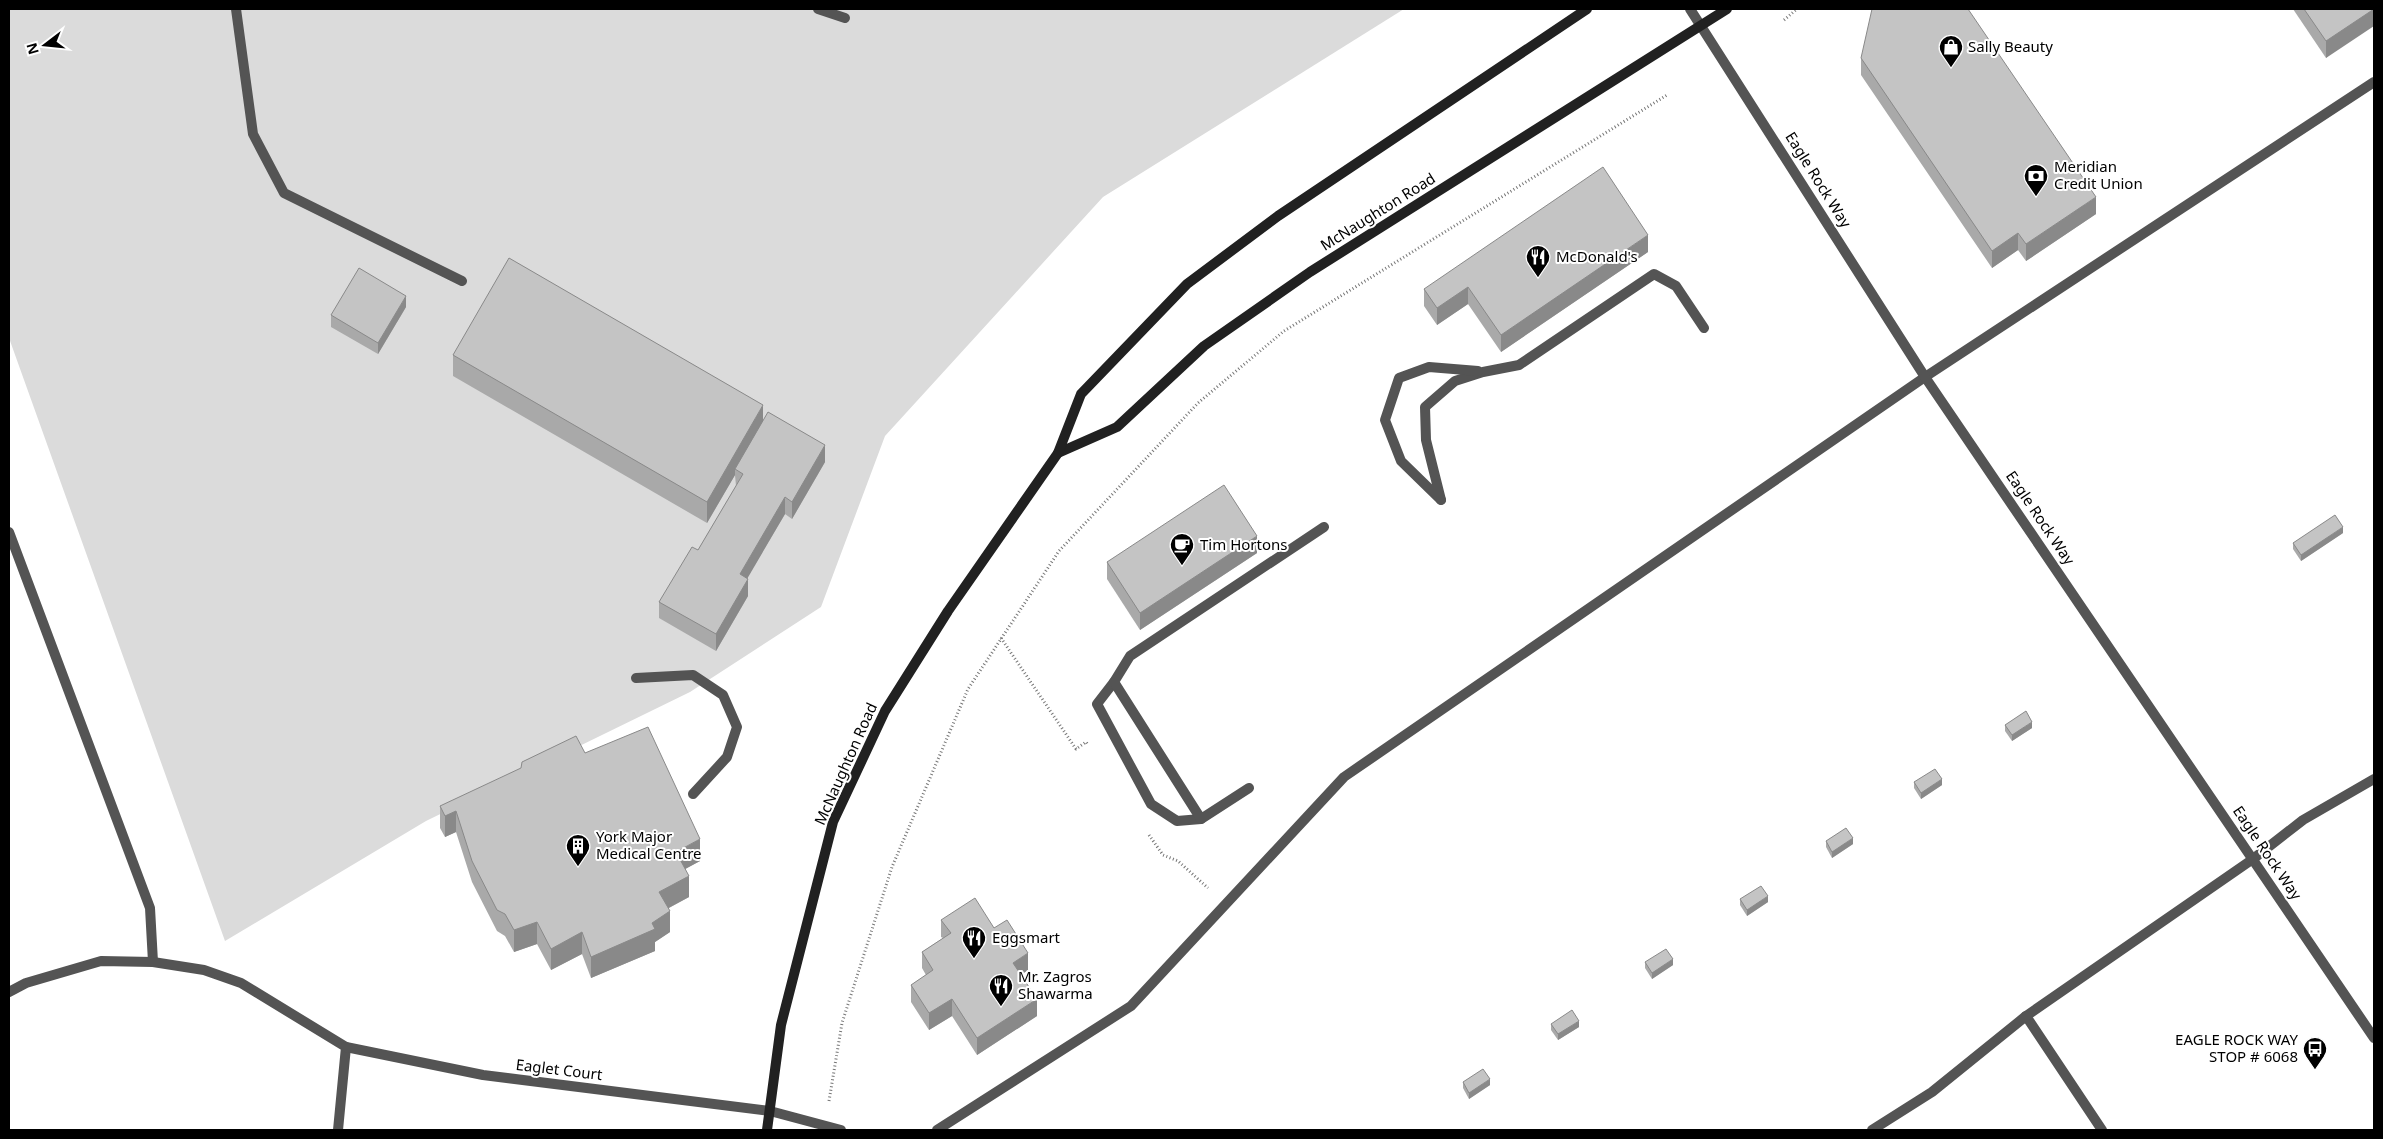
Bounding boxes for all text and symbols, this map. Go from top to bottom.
north arrow [20,20,70,70]
shop icon: Sally Beauty [1938,34,1964,68]
place label: Sally Beauty [1968,36,2053,56]
text: N [21,41,43,57]
street label: Eagle Rock Way [1781,128,1857,231]
place label: Meridian Credit Union [2054,156,2143,193]
bank icon: Meridian Credit Union [2023,163,2049,197]
street label: McNaughton Road [1316,168,1439,255]
restaurant icon: McDonald's [1525,244,1551,278]
place label: McDonald's [1556,246,1638,266]
street label: Eagle Rock Way [2002,466,2080,569]
cafe icon: Tim Hortons [1169,532,1195,566]
place label: Tim Hortons [1200,534,1287,554]
street label: McNaughton Road [809,699,881,828]
street label: Eagle Rock Way [2229,801,2307,904]
place label: York Major Medical Centre [596,826,702,863]
building icon: York Major Medical Centre [565,833,591,867]
restaurant icon: Eggsmart [961,925,987,959]
place label: Eggsmart [992,927,1061,947]
place label: Mr. Zagros Shawarma [1018,966,1093,1003]
restaurant icon: Mr. Zagros Shawarma [988,973,1014,1007]
place label: EAGLE ROCK WAY STOP # 6068 [2175,1029,2299,1066]
bus stop icon: EAGLE ROCK WAY STOP # 6068 [2302,1036,2328,1070]
street label: Eaglet Court [515,1054,604,1084]

